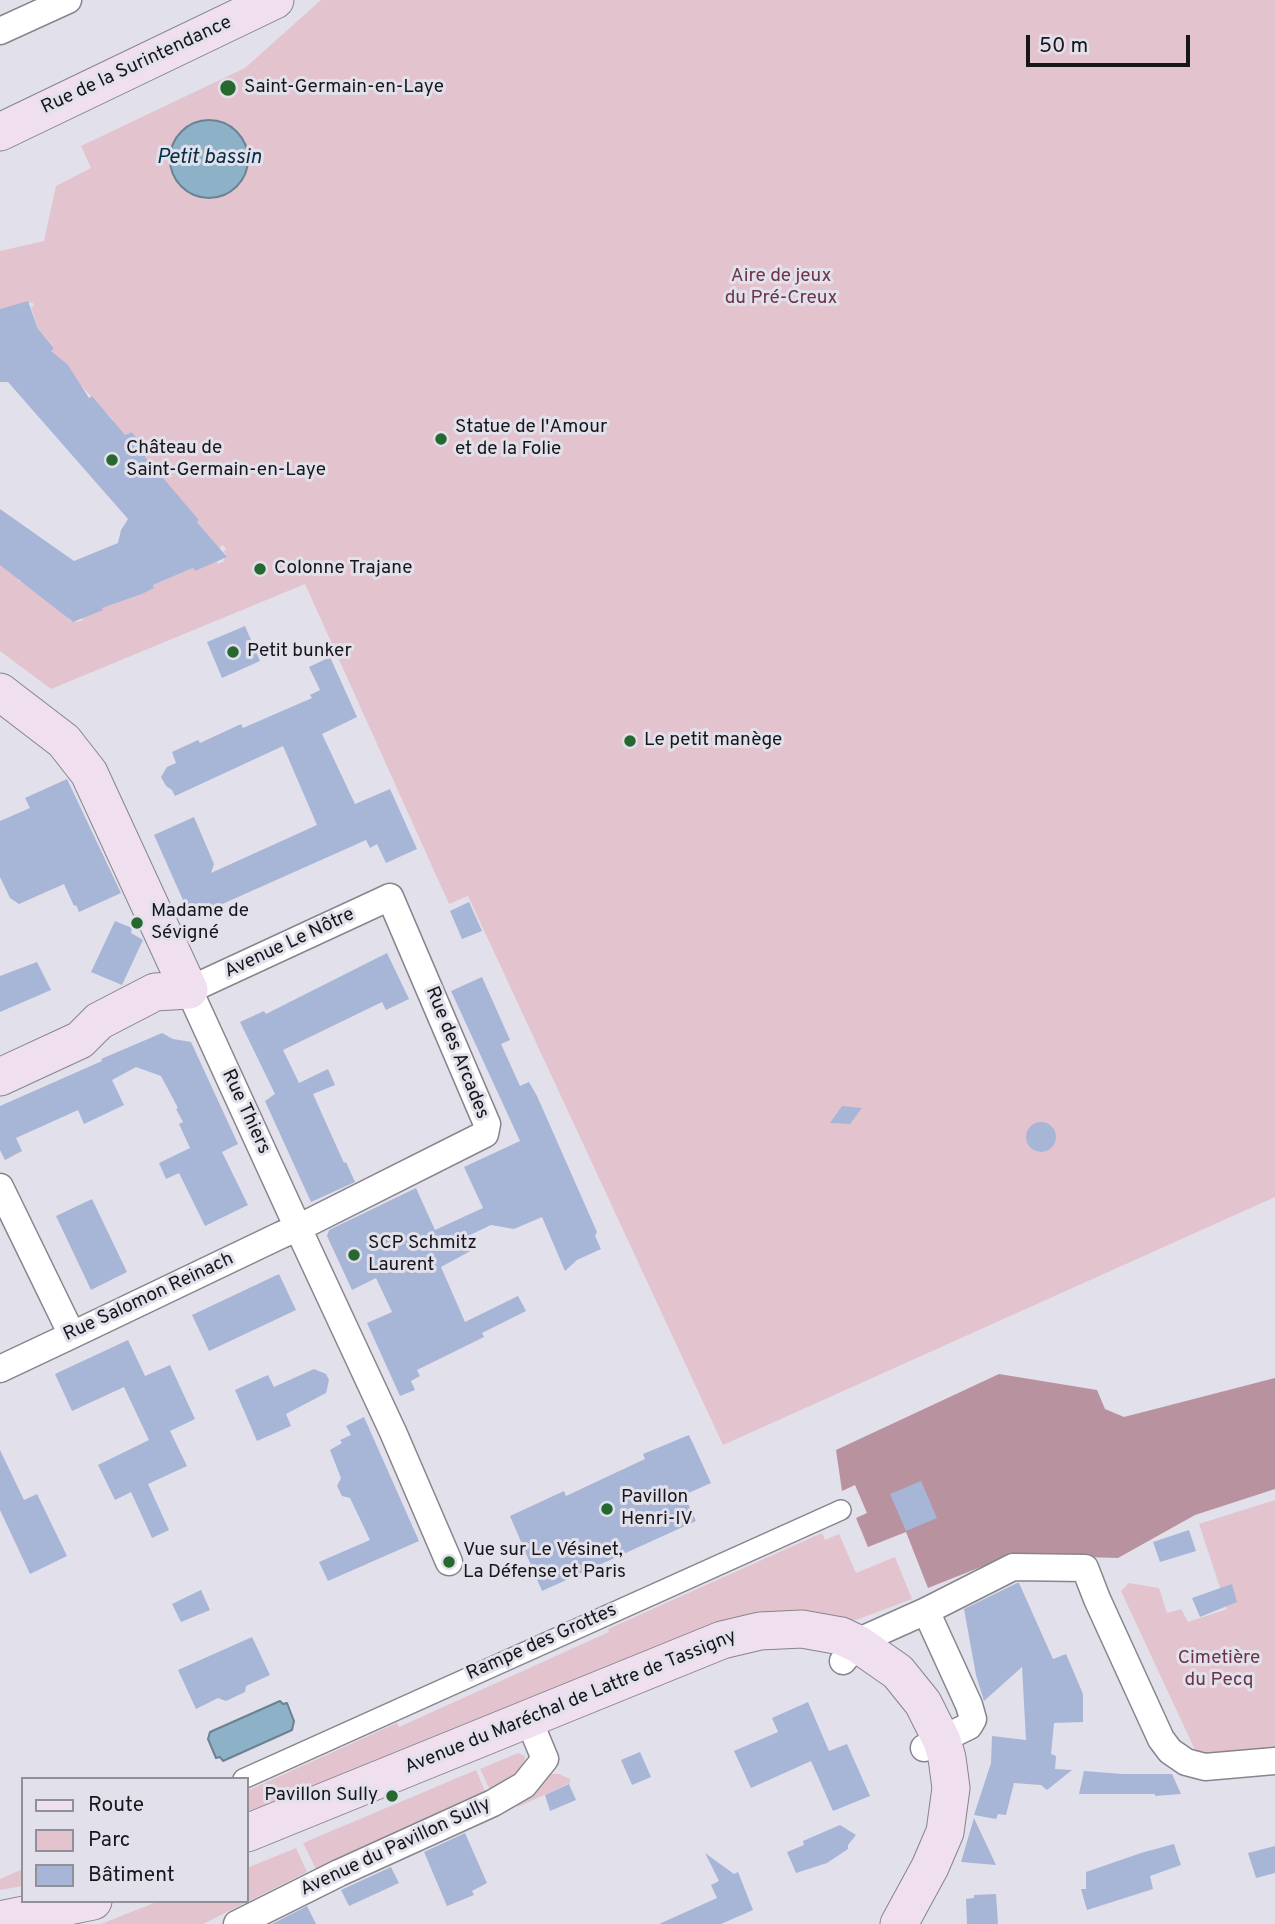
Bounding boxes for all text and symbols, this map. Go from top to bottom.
street label: Rue de la Surintendance [38,12,236,120]
scale bar [1030,21,1194,65]
text: 50 m [1039,33,1088,60]
place label: Saint-Germain-en-Laye [244,77,444,99]
marker: Saint-Germain-en-Laye [218,78,238,98]
water label: Petit bassin [157,146,261,172]
park label: Aire de jeux du Pré-Creux [725,266,837,310]
place label: Statue de l'Amour et de la Folie [455,417,607,461]
marker: Statue de l'Amour et de la Folie [433,431,449,447]
place label: Château de Saint-Germain-en-Laye [126,438,326,482]
marker: Château de Saint-Germain-en-Laye [104,452,120,468]
place label: Colonne Trajane [274,558,412,580]
marker: Colonne Trajane [252,561,268,577]
place label: Petit bunker [247,641,352,663]
marker: Petit bunker [225,644,241,660]
place label: Le petit manège [644,730,782,752]
marker: Le petit manège [622,733,638,749]
place label: Madame de Sévigné [151,901,249,945]
street label: Avenue Le Nôtre [221,904,359,984]
marker: Madame de Sévigné [129,915,145,931]
street label: Rue des Arcades [419,983,493,1123]
street label: Rue Thiers [215,1066,275,1158]
place label: SCP Schmitz Laurent [368,1233,477,1277]
marker: SCP Schmitz Laurent [346,1247,362,1263]
street label: Rue Salomon Reinach [60,1249,238,1347]
place label: Pavillon Henri-IV [621,1487,693,1531]
marker: Pavillon Henri-IV [599,1501,615,1517]
place label: Vue sur Le Vésinet, La Défense et Paris [463,1540,626,1584]
marker: Vue sur Le Vésinet, La Défense et Paris [441,1554,457,1570]
street label: Rampe des Grottes [463,1600,621,1686]
street label: Avenue du Maréchal de Lattre de Tassigny [402,1626,740,1780]
park label: Cimetière du Pecq [1178,1648,1260,1692]
legend [21,1777,248,1903]
place label: Pavillon Sully [264,1785,378,1807]
marker: Pavillon Sully [384,1788,400,1804]
text: Route [88,1792,144,1819]
street label: Avenue du Pavillon Sully [297,1794,495,1902]
text: Parc [88,1827,130,1854]
text: Bâtiment [88,1862,175,1889]

